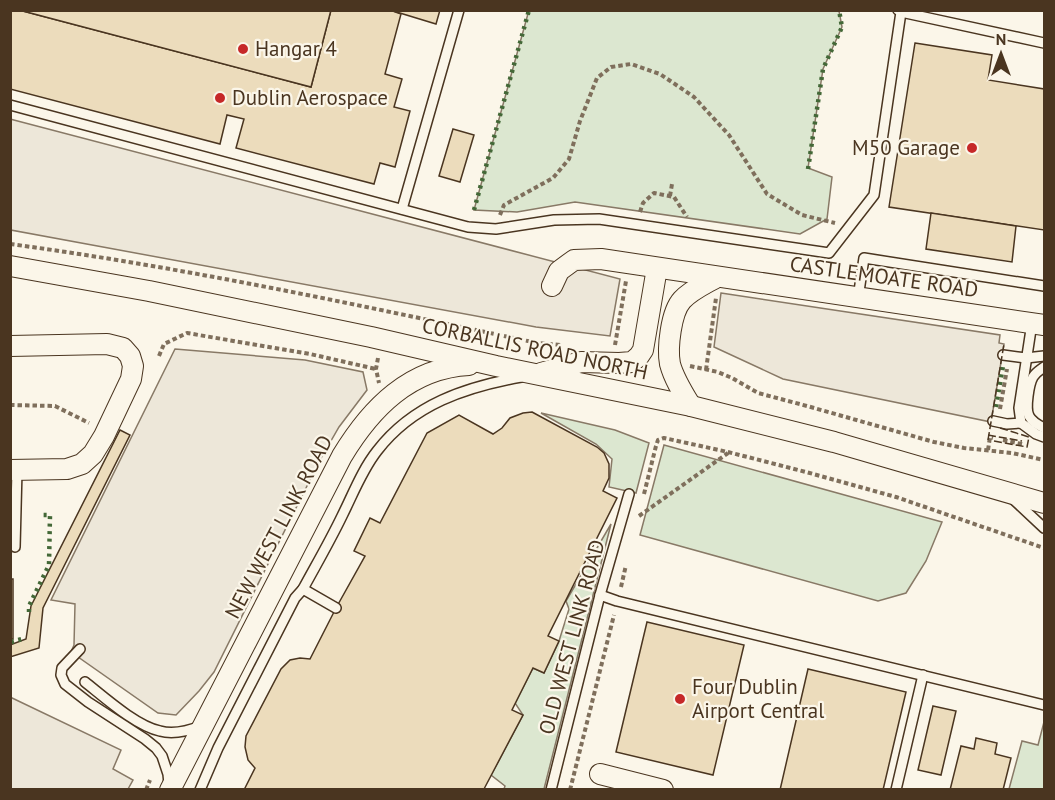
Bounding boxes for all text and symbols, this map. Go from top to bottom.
north arrow [971,24,1031,84]
text: N [996,29,1006,49]
place label: Hangar 4 [255,35,337,62]
marker: Hangar 4 [236,42,250,56]
place label: Dublin Aerospace [232,84,388,111]
marker: Dublin Aerospace [213,91,227,105]
place label: M50 Garage [852,134,960,161]
marker: M50 Garage [965,141,979,155]
street label: CASTLEMOATE ROAD [788,250,980,303]
street label: CORBALLIS ROAD NORTH [420,311,650,386]
street label: NEW WEST LINK ROAD [219,430,338,623]
street label: OLD WEST LINK ROAD [533,536,611,737]
place label: Four Dublin Airport Central [692,673,824,724]
marker: Four Dublin Airport Central [673,692,687,706]

